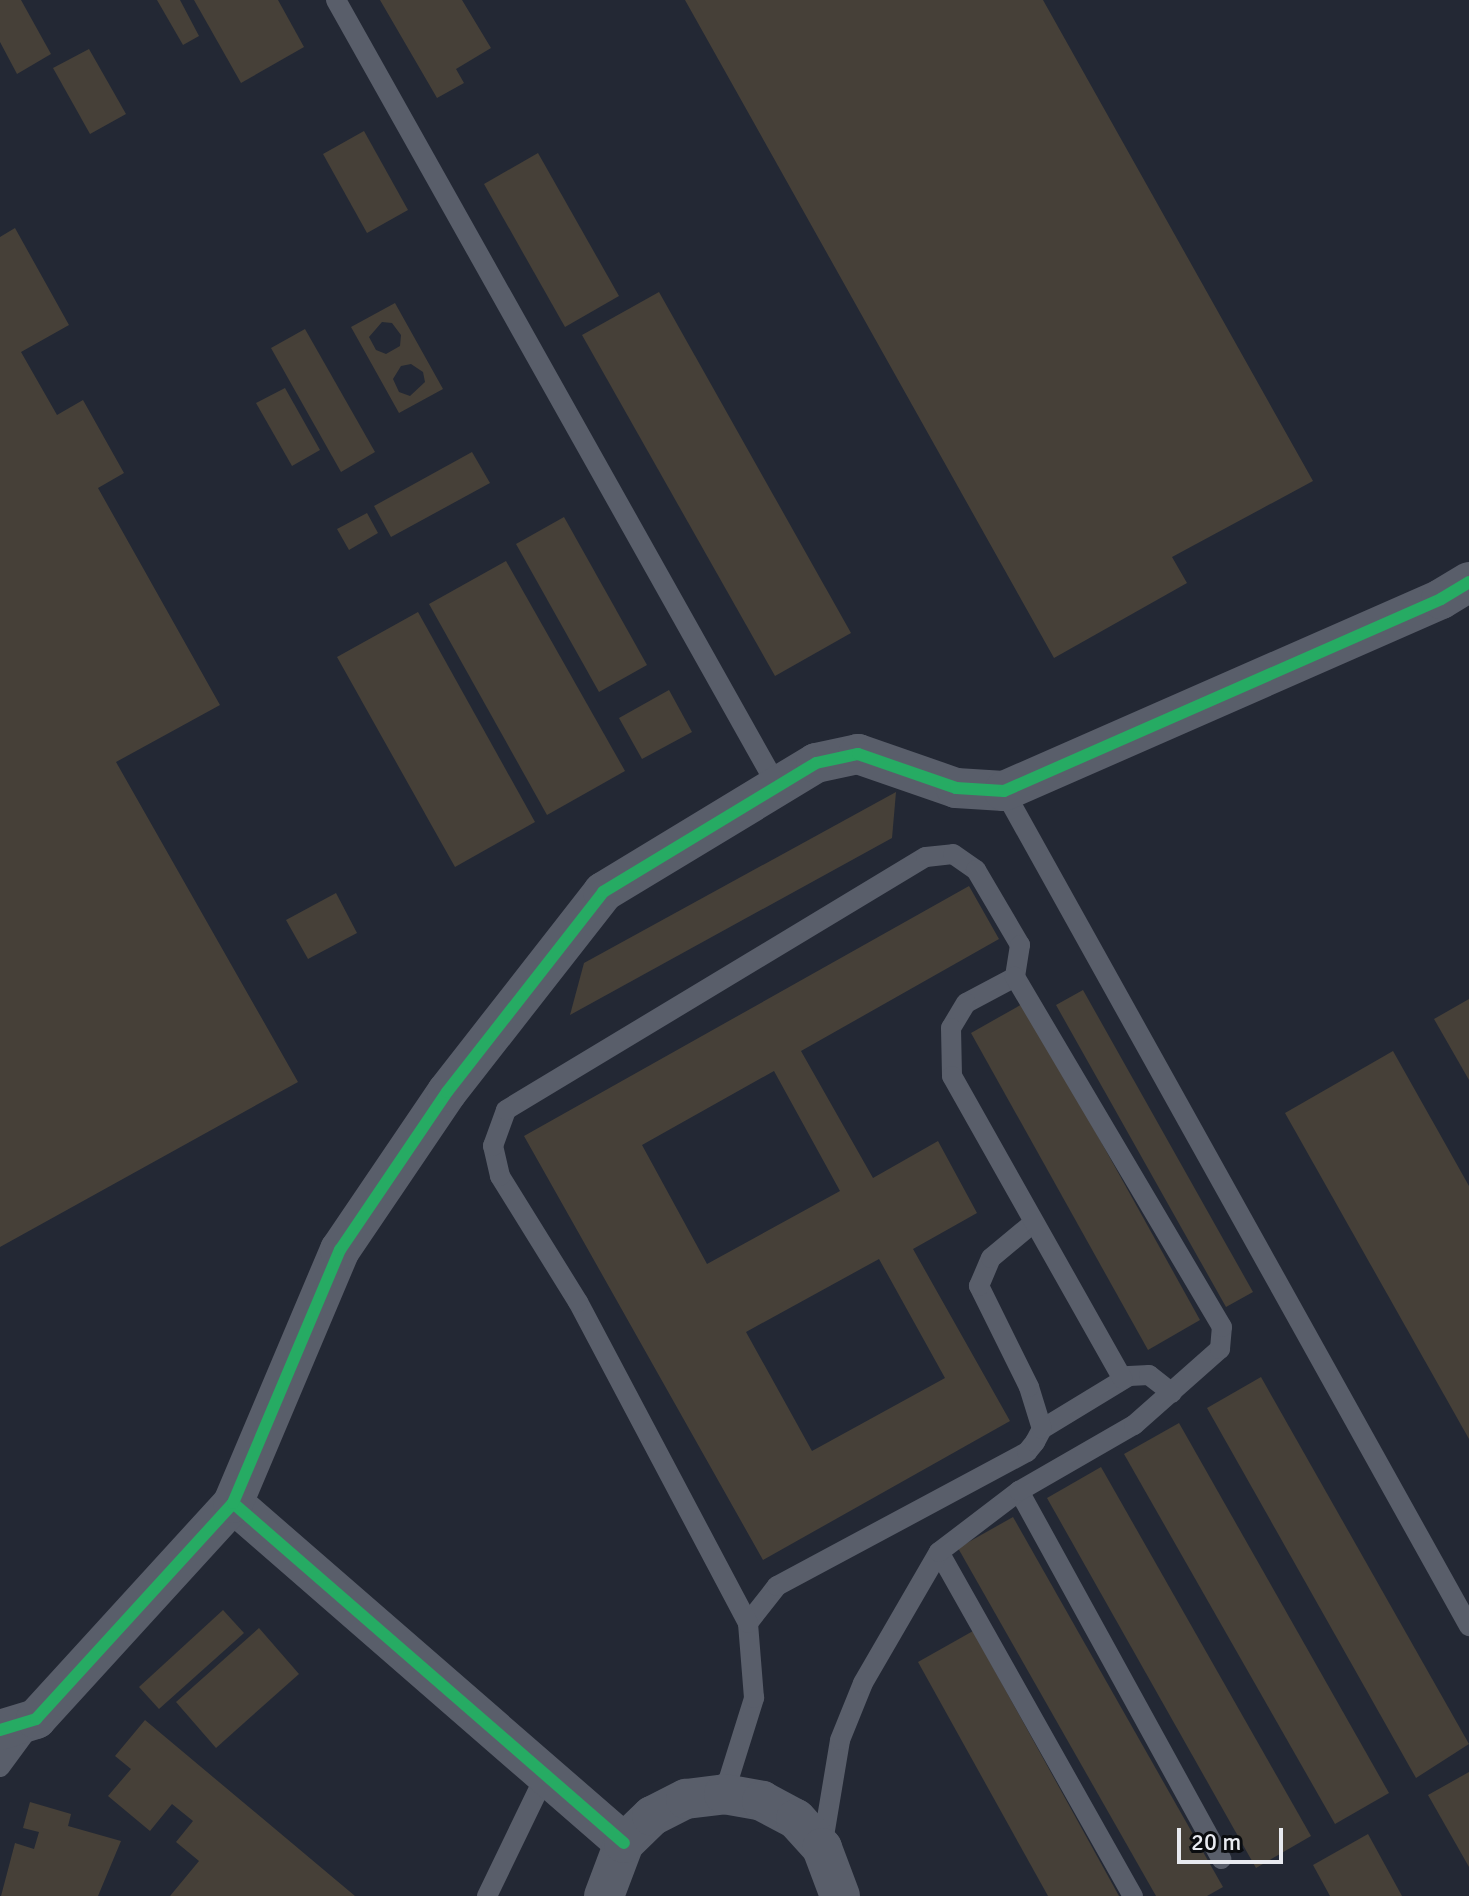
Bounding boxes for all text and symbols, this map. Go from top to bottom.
scale bar [1181,1812,1287,1862]
text: 20 m [1191,1827,1241,1857]

